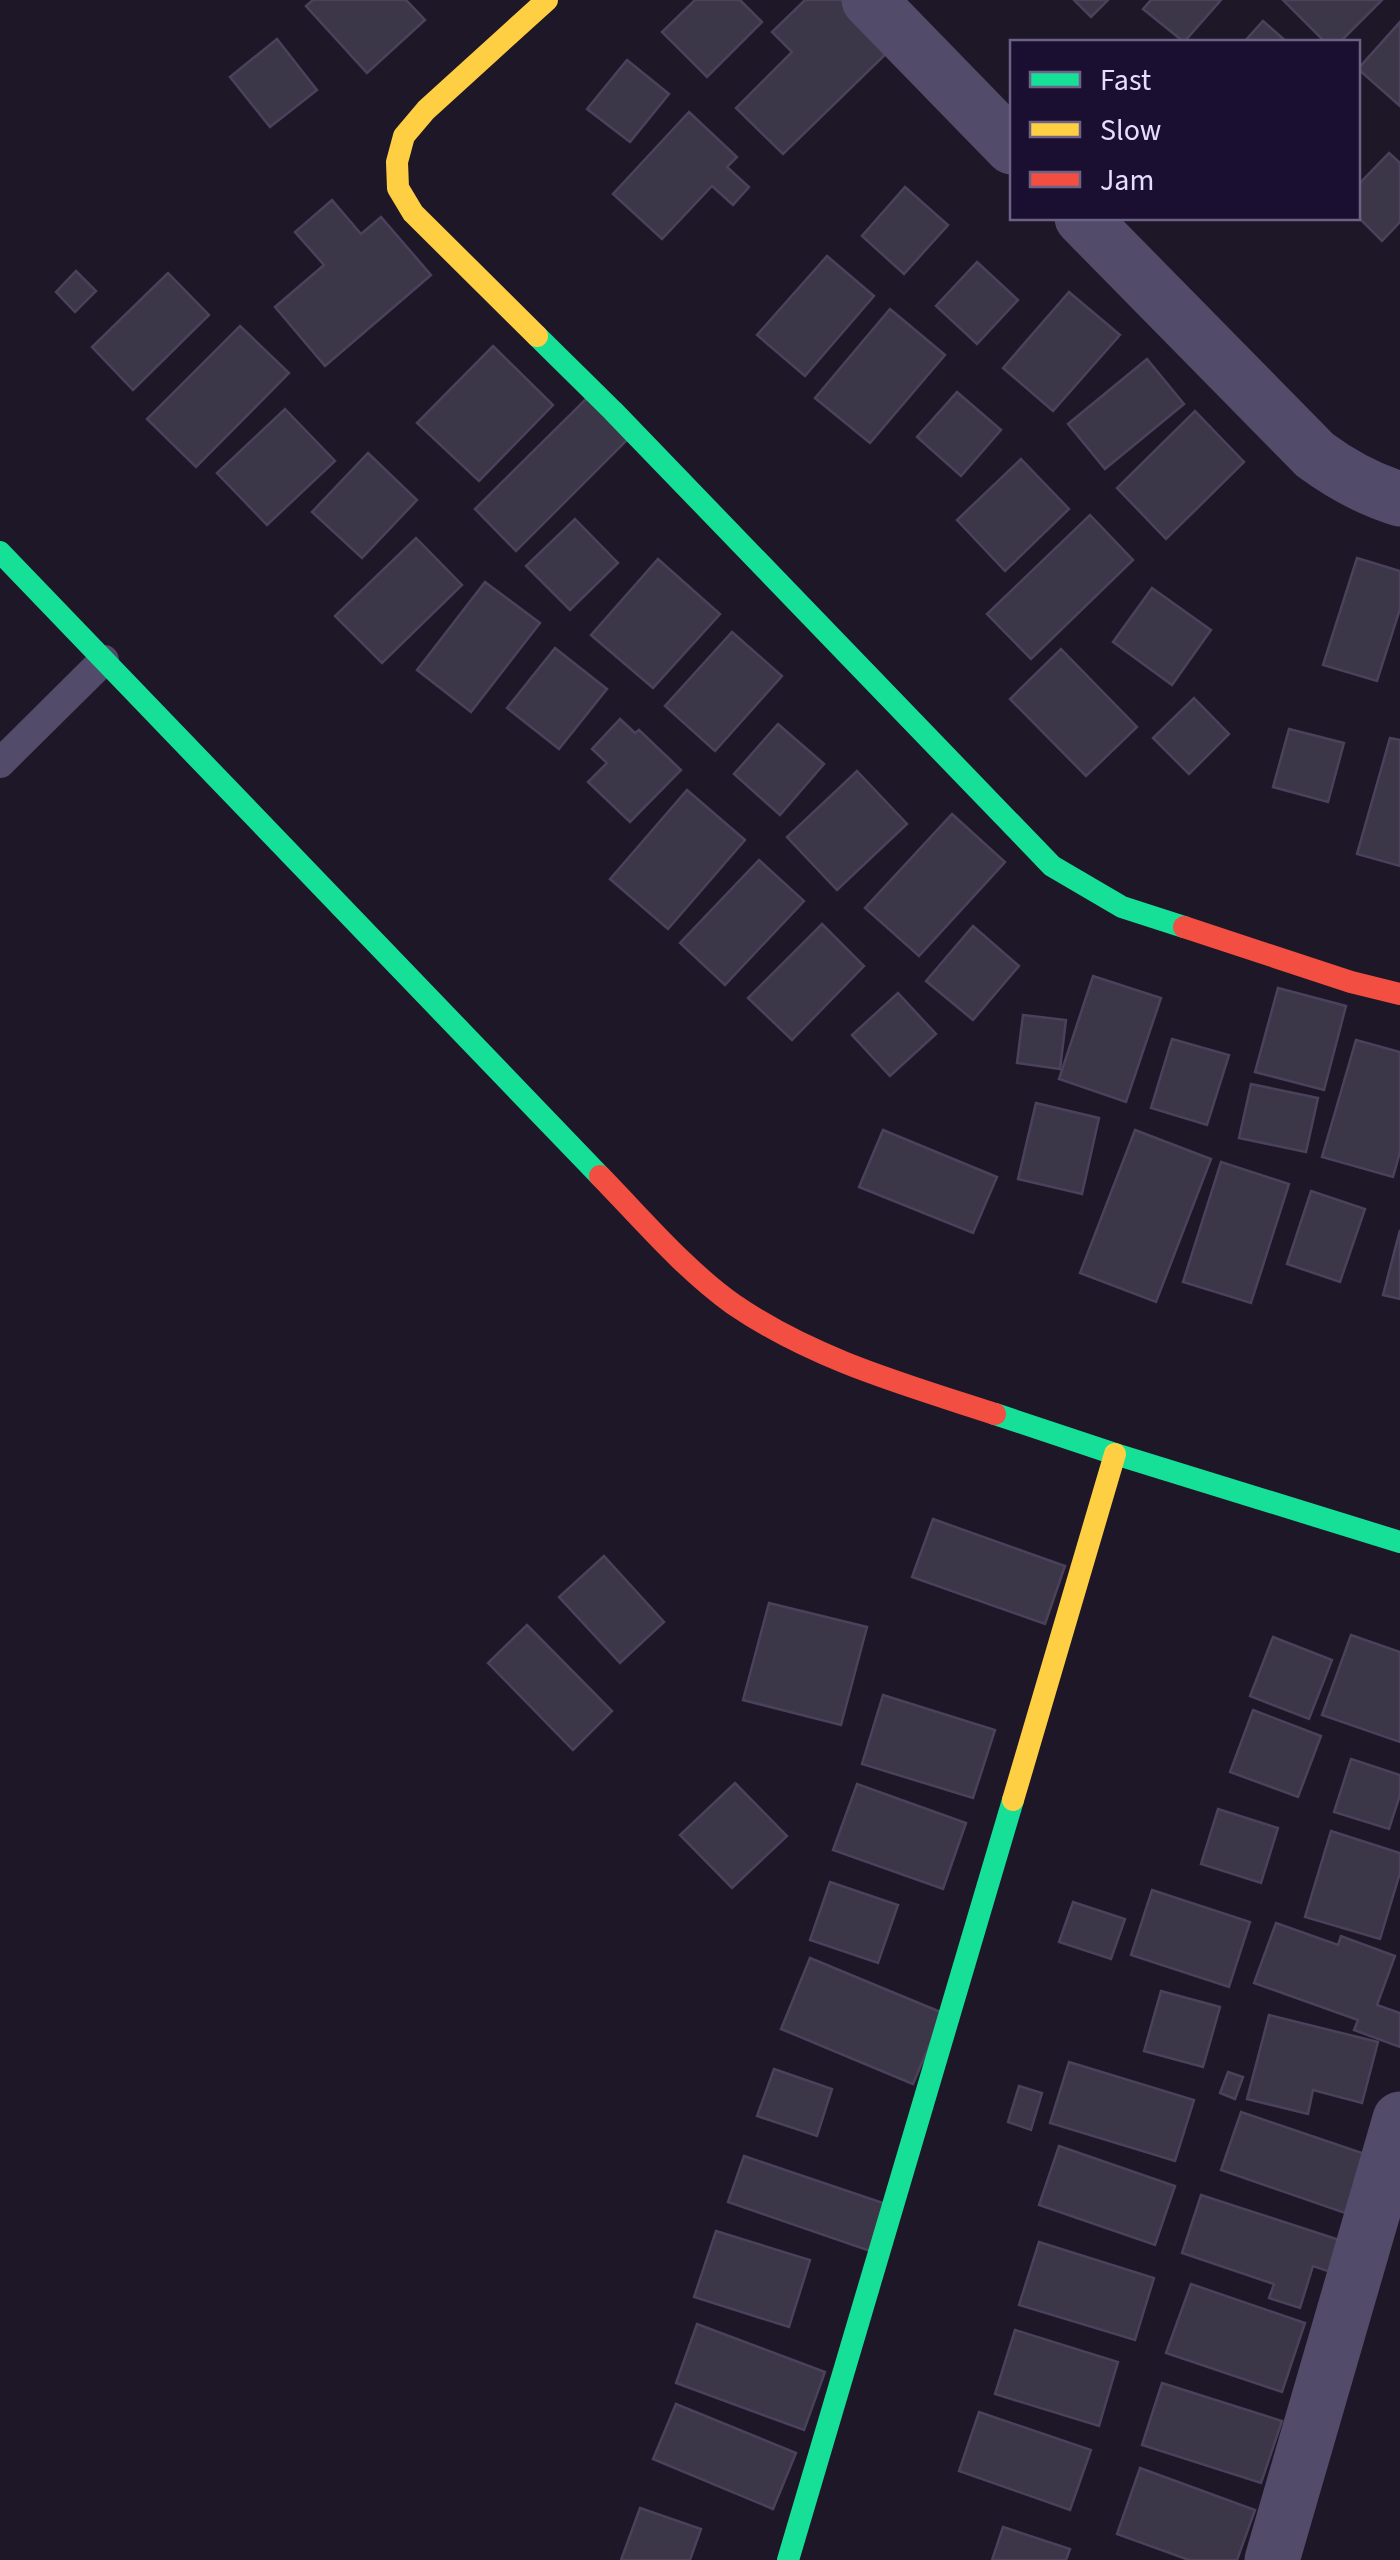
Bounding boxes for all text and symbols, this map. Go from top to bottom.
legend [1010,40,1360,220]
text: Fast [1100,59,1151,102]
text: Slow [1100,109,1161,152]
text: Jam [1100,159,1154,202]

